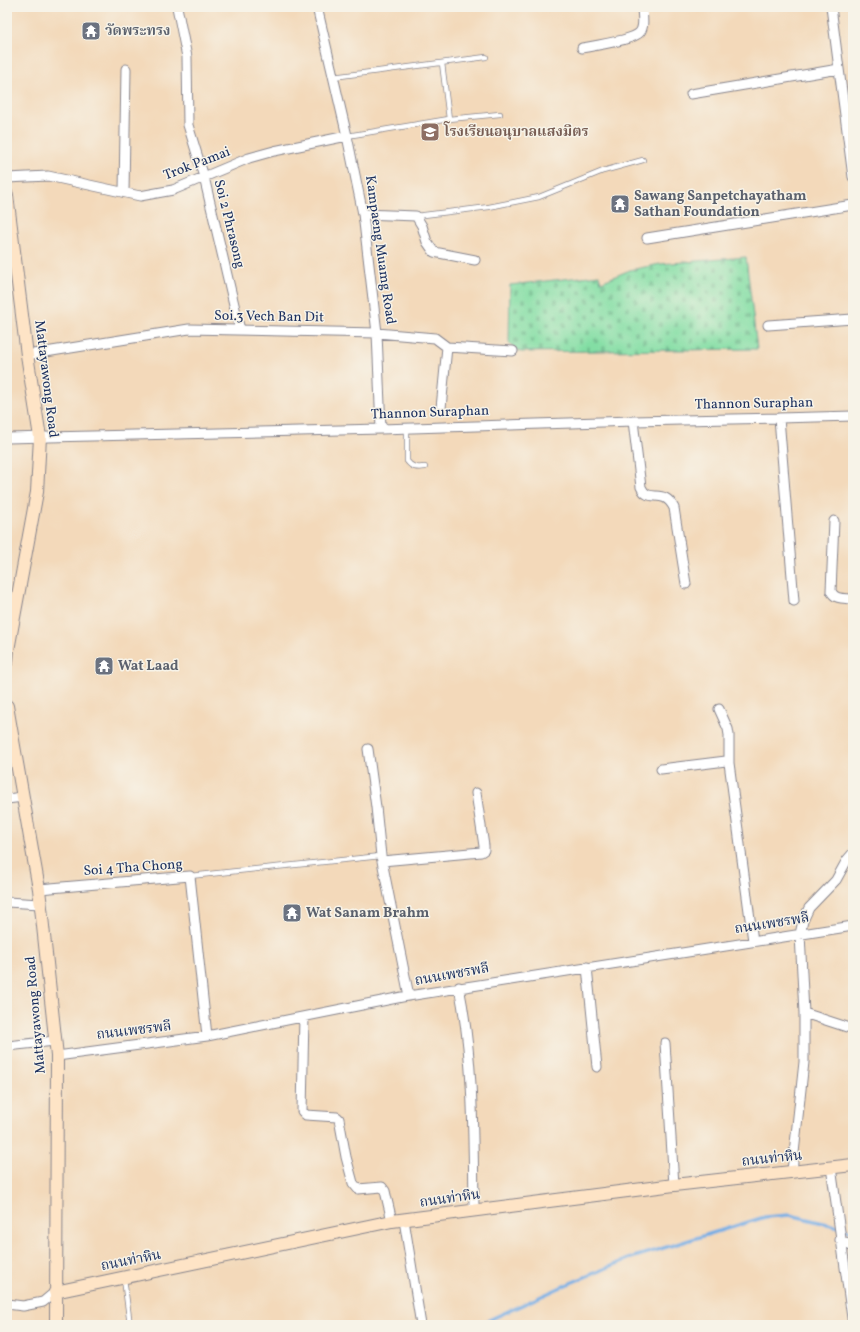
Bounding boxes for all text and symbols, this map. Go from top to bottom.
temple icon: วัดพระทรง [80,20,102,42]
place label: วัดพระทรง [105,22,170,41]
school or university icon: โรงเรียนอนุบาลแสงมิตร [419,121,441,143]
place label: โรงเรียนอนุบาลแสงมิตร [443,121,589,142]
street label: Trok Pamai [161,143,233,185]
street label: Kampaeng Muamg Road [360,174,400,326]
street label: Soi 2 Phrasong [209,178,249,270]
place label: Sawang Sanpetchayatham Sathan Foundation [634,187,807,222]
temple icon: Sawang Sanpetchayatham Sathan Foundation [609,193,631,215]
street label: Soi.3 Vech Ban Dit [214,307,324,327]
street label: Mattayawong Road [29,319,63,439]
street label: Thannon Suraphan [695,393,813,415]
street label: Thannon Suraphan [370,401,490,425]
temple icon: Wat Laad [93,655,115,677]
place label: Wat Laad [118,657,179,676]
street label: Soi 4 Tha Chong [83,855,183,881]
temple icon: Wat Sanam Brahm [281,902,303,924]
place label: Wat Sanam Brahm [306,904,430,923]
street label: ถนนเพชรพลี [733,909,811,939]
street label: Mattayawong Road [21,955,51,1075]
street label: ถนนเพชรพลี [413,959,491,991]
street label: ถนนเพชรพลี [95,1017,173,1045]
street label: ถนนท่าหิน [741,1146,803,1172]
street label: ถนนท่าหิน [418,1185,482,1213]
street label: ถนนท่าหิน [99,1246,163,1276]

